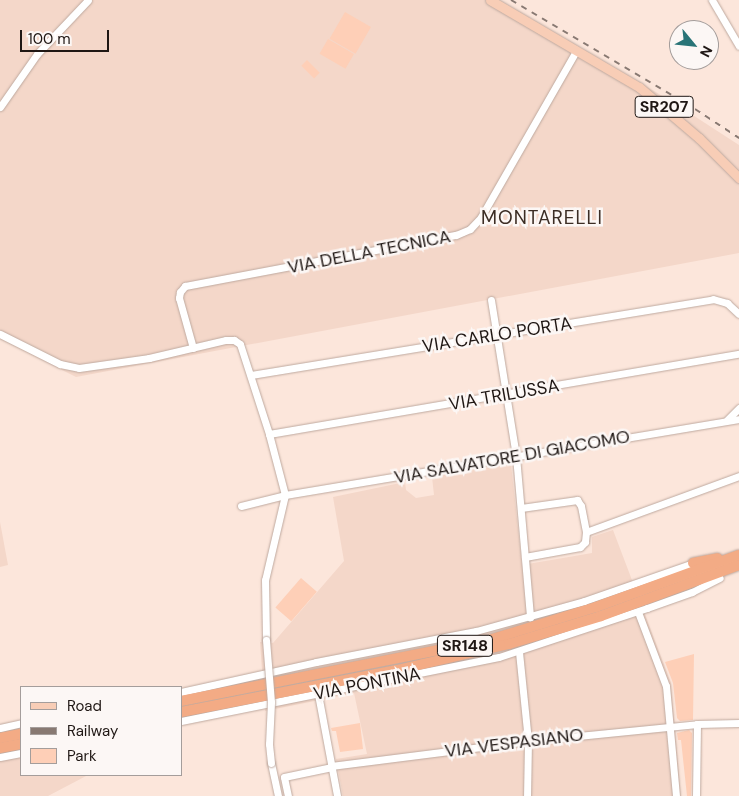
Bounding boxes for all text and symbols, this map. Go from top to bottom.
scale bar [22,20,111,52]
north arrow [669,20,719,70]
text: 100 m [28,29,71,49]
text: N [696,43,717,60]
road number: SR207 [634,94,694,120]
district label: MONTARELLI [480,207,604,229]
street label: VIA DELLA TECNICA [286,226,452,278]
street label: VIA CARLO PORTA [421,313,573,357]
street label: VIA TRILUSSA [447,375,561,415]
street label: VIA SALVATORE DI GIACOMO [392,426,632,488]
road number: SR148 [436,632,494,659]
street label: VIA PONTINA [312,663,422,705]
legend [20,686,182,776]
text: Road [67,696,102,716]
text: Railway [67,721,118,741]
street label: VIA VESPASIANO [443,724,585,762]
text: Park [67,746,97,766]

